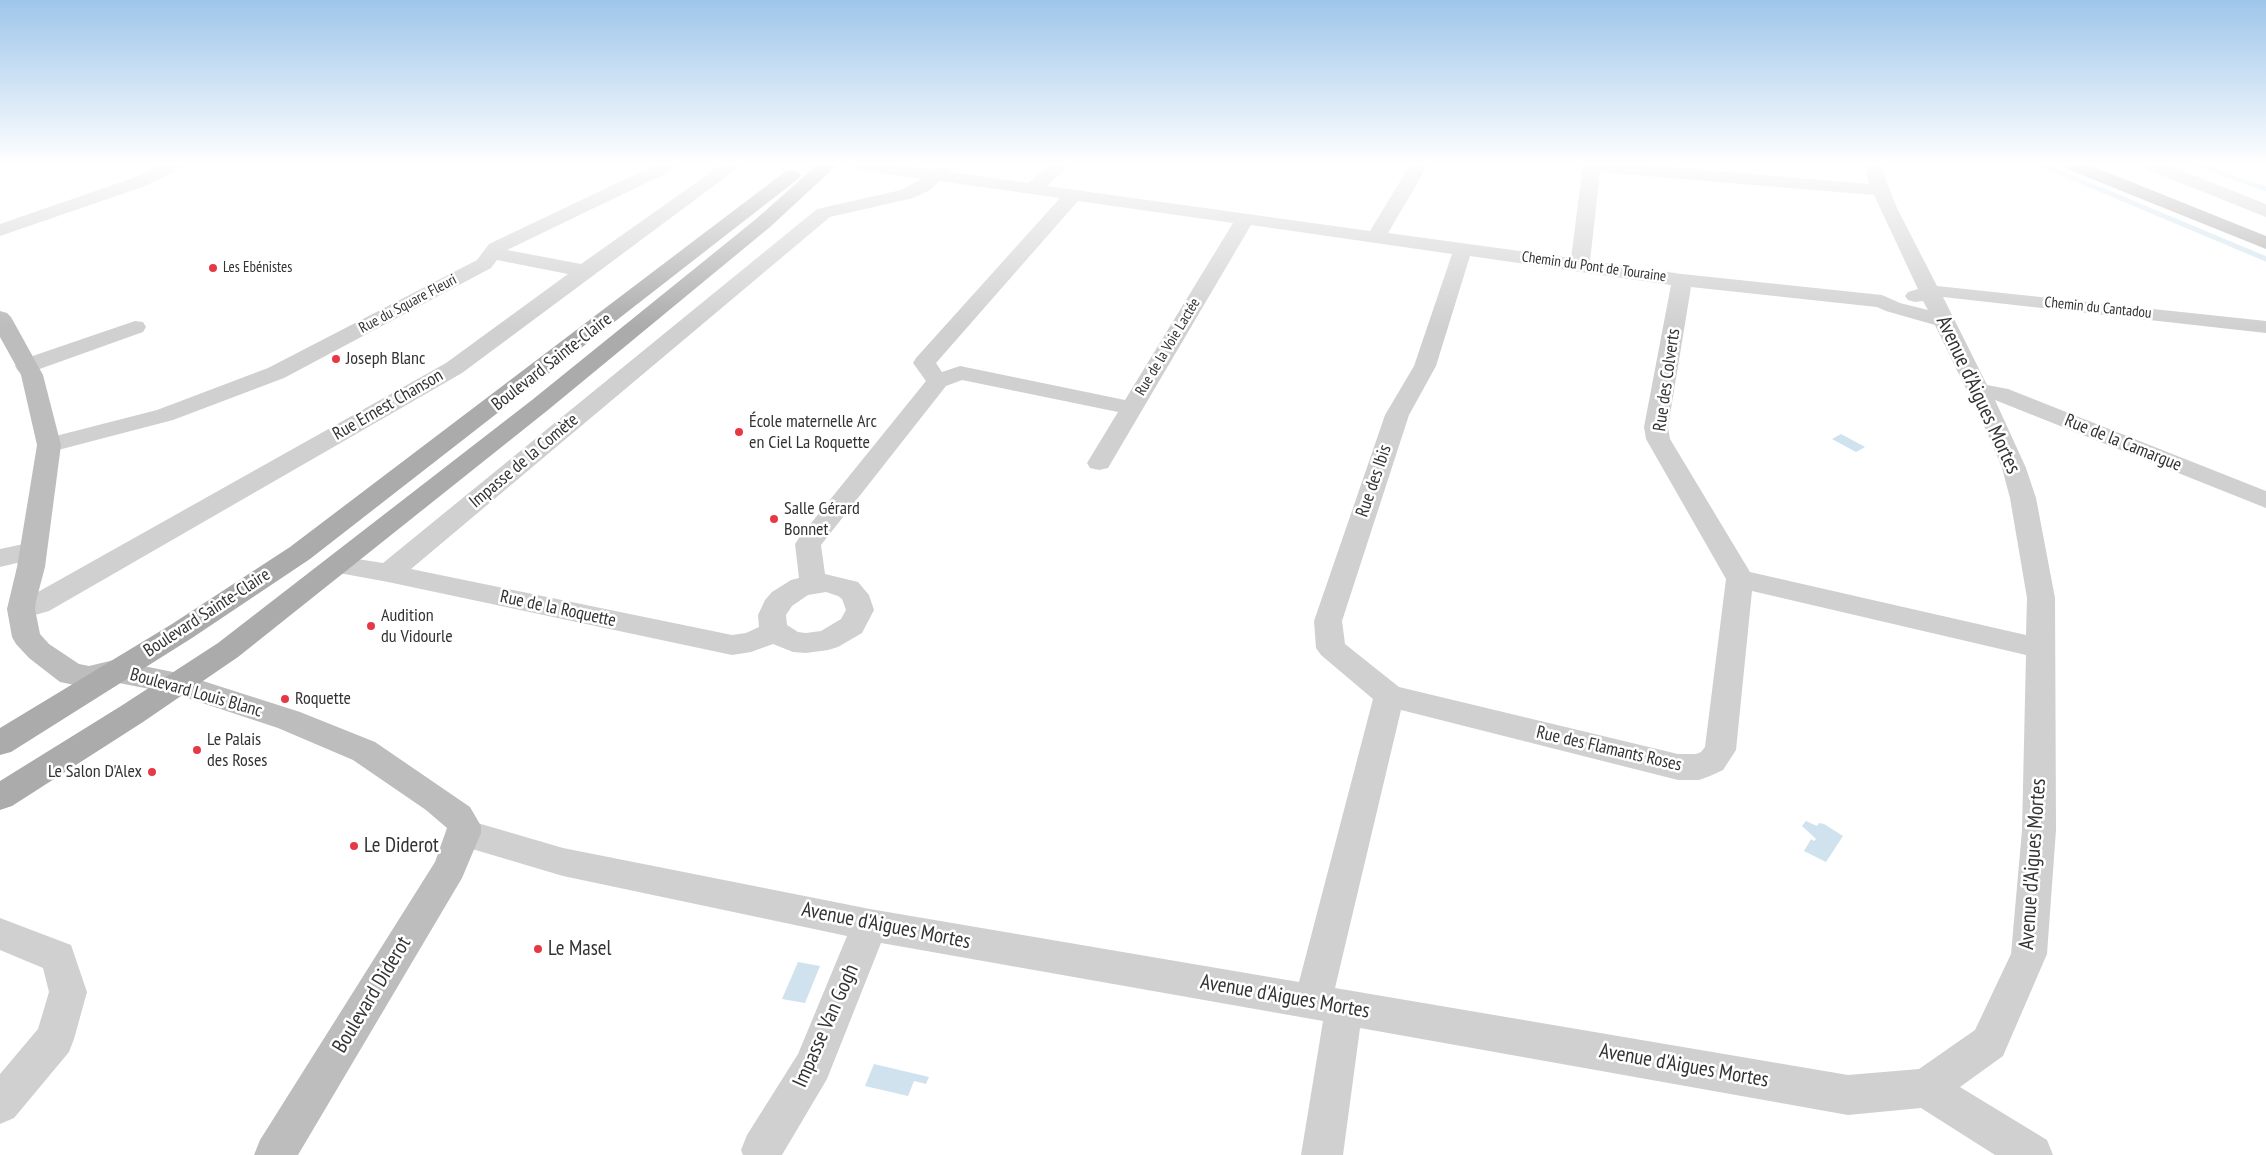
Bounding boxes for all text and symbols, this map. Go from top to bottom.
street label: Chemin du Pont de Touraine [1521,248,1667,286]
place label: Les Ebénistes [223,259,292,277]
marker: Les Ebénistes [207,262,219,274]
street label: Rue du Square Fleuri [356,271,460,337]
street label: Chemin du Cantadou [2044,293,2152,323]
street label: Rue de la Voie Lactée [1132,295,1204,399]
street label: Boulevard Sainte-Claire [488,308,616,416]
street label: Avenue d'Aigues Mortes [1930,312,2026,478]
street label: Rue des Colverts [1649,327,1685,433]
place label: Joseph Blanc [346,348,425,370]
marker: Joseph Blanc [330,353,342,365]
street label: Rue Ernest Chanson [329,365,447,445]
street label: Impasse de la Comète [465,409,583,513]
street label: Rue de la Camargue [2061,410,2185,476]
place label: École maternelle Arc en Ciel La Roquette [749,411,877,454]
marker: École maternelle Arc en Ciel La Roquette [733,426,745,438]
street label: Rue des Ibis [1352,442,1396,520]
place label: Salle Gérard Bonnet [784,498,860,540]
marker: Salle Gérard Bonnet [768,513,780,525]
street label: Boulevard Sainte-Claire [140,564,274,662]
street label: Rue de la Roquette [498,586,618,632]
place label: Audition du Vidourle [381,605,453,648]
marker: Audition du Vidourle [365,620,377,632]
street label: Boulevard Louis Blanc [127,664,265,722]
place label: Roquette [295,688,351,710]
marker: Roquette [279,693,291,705]
street label: Rue des Flamants Roses [1534,722,1684,776]
place label: Le Palais des Roses [207,729,267,772]
marker: Le Palais des Roses [191,744,203,756]
place label: Le Salon D'Alex [48,761,142,783]
marker: Le Salon D'Alex [146,766,158,778]
street label: Avenue d'Aigues Mortes [2014,778,2052,950]
place label: Le Diderot [364,833,439,859]
marker: Le Diderot [348,840,360,852]
street label: Avenue d'Aigues Mortes [799,897,973,955]
street label: Boulevard Diderot [327,932,417,1058]
place label: Le Masel [548,936,611,962]
marker: Le Masel [532,943,544,955]
street label: Impasse Van Gogh [788,961,864,1091]
street label: Avenue d'Aigues Mortes [1198,970,1372,1024]
street label: Avenue d'Aigues Mortes [1597,1039,1771,1093]

